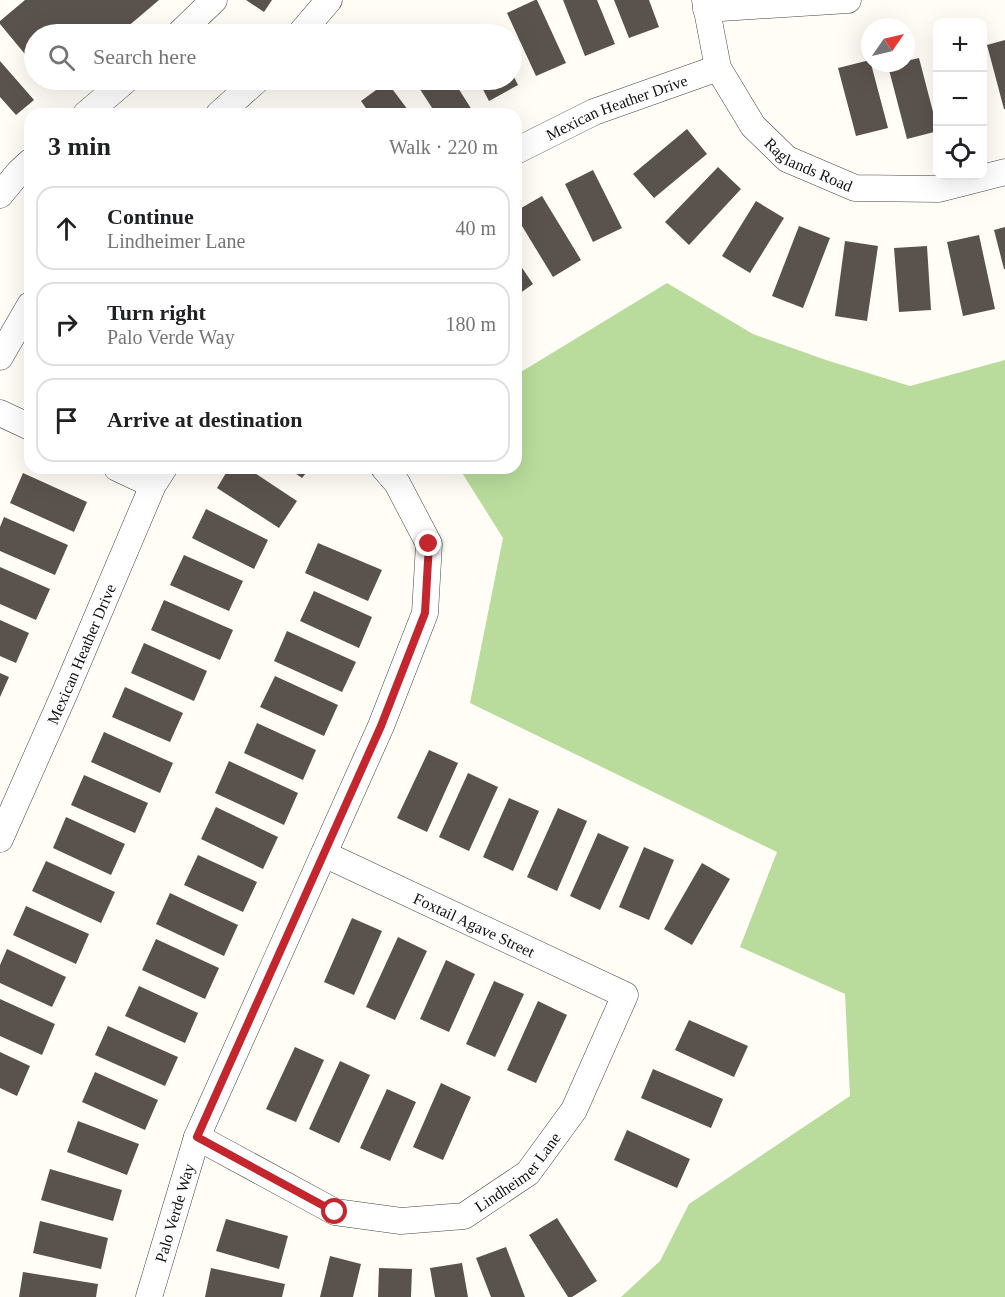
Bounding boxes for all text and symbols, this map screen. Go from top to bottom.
north arrow [861,18,915,72]
map controls [933,18,987,180]
button: + [933,18,987,72]
search box [24,24,522,90]
icon: search [45,41,78,74]
text: Search here [93,44,196,69]
street label: Mexican Heather Drive [543,71,690,143]
button: − [933,72,987,126]
button: locate [933,126,987,180]
text: 3 min [48,132,111,161]
street label: Raglands Road [762,134,855,194]
text: Walk · 220 m [389,136,498,158]
text: Continue [107,204,194,229]
icon: ahead [50,212,83,245]
text: 40 m [455,217,496,239]
text: Lindheimer Lane [107,230,245,252]
text: Turn right [107,300,206,325]
icon: right [50,308,83,341]
text: 180 m [445,313,496,335]
text: Palo Verde Way [107,326,235,348]
icon: arrive [50,404,83,437]
text: Arrive at destination [107,407,303,432]
route end [415,530,441,556]
street label: Mexican Heather Drive [43,581,119,727]
street label: Foxtail Agave Street [410,890,538,962]
street label: Lindheimer Lane [472,1129,563,1215]
street label: Palo Verde Way [151,1161,198,1264]
route start [321,1198,347,1224]

